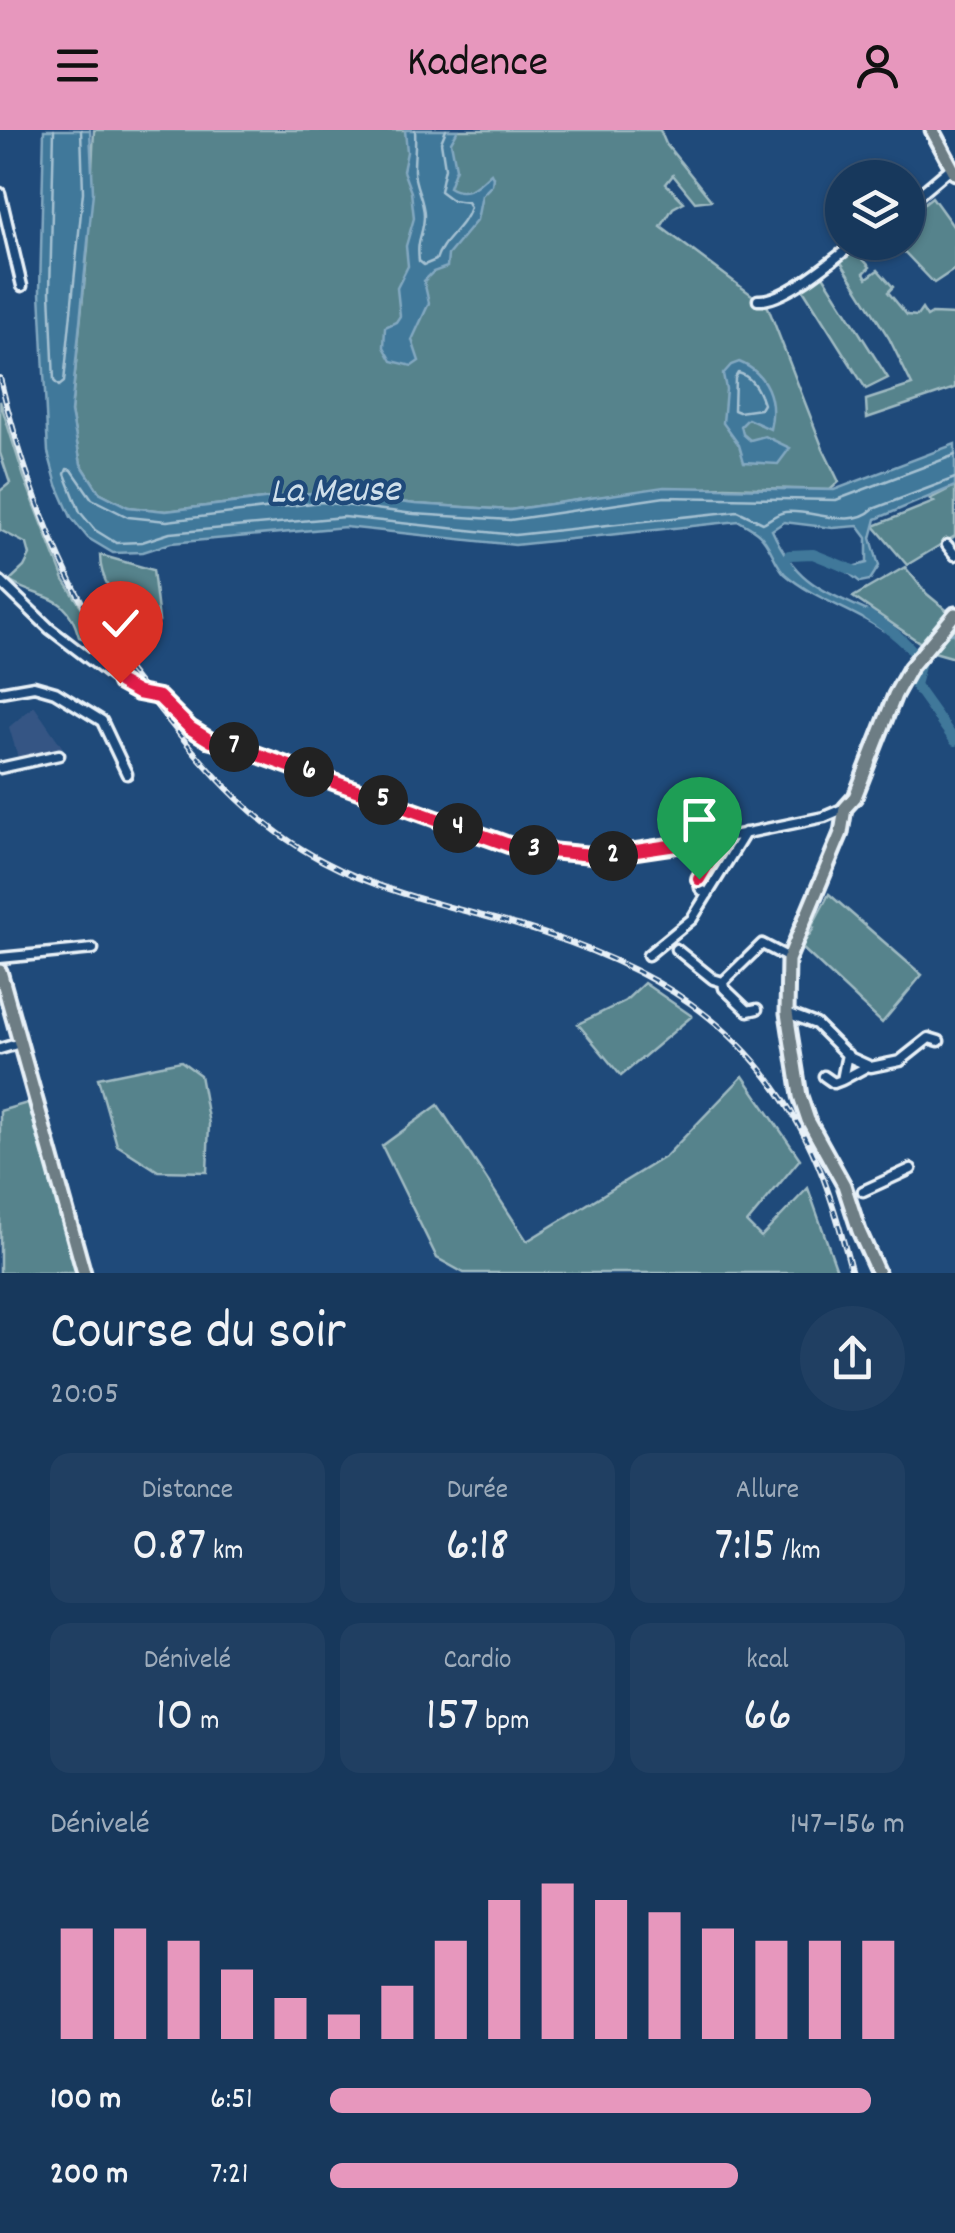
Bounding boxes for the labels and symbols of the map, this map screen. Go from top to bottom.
water label: La Meuse [269,464,403,522]
pin [78,581,163,684]
pin: 7 [209,722,259,772]
pin: 6 [284,747,334,797]
pin: 5 [358,775,408,825]
pin [657,777,742,880]
pin: 4 [433,803,483,853]
pin: 3 [509,825,559,875]
pin: 2 [588,831,638,881]

